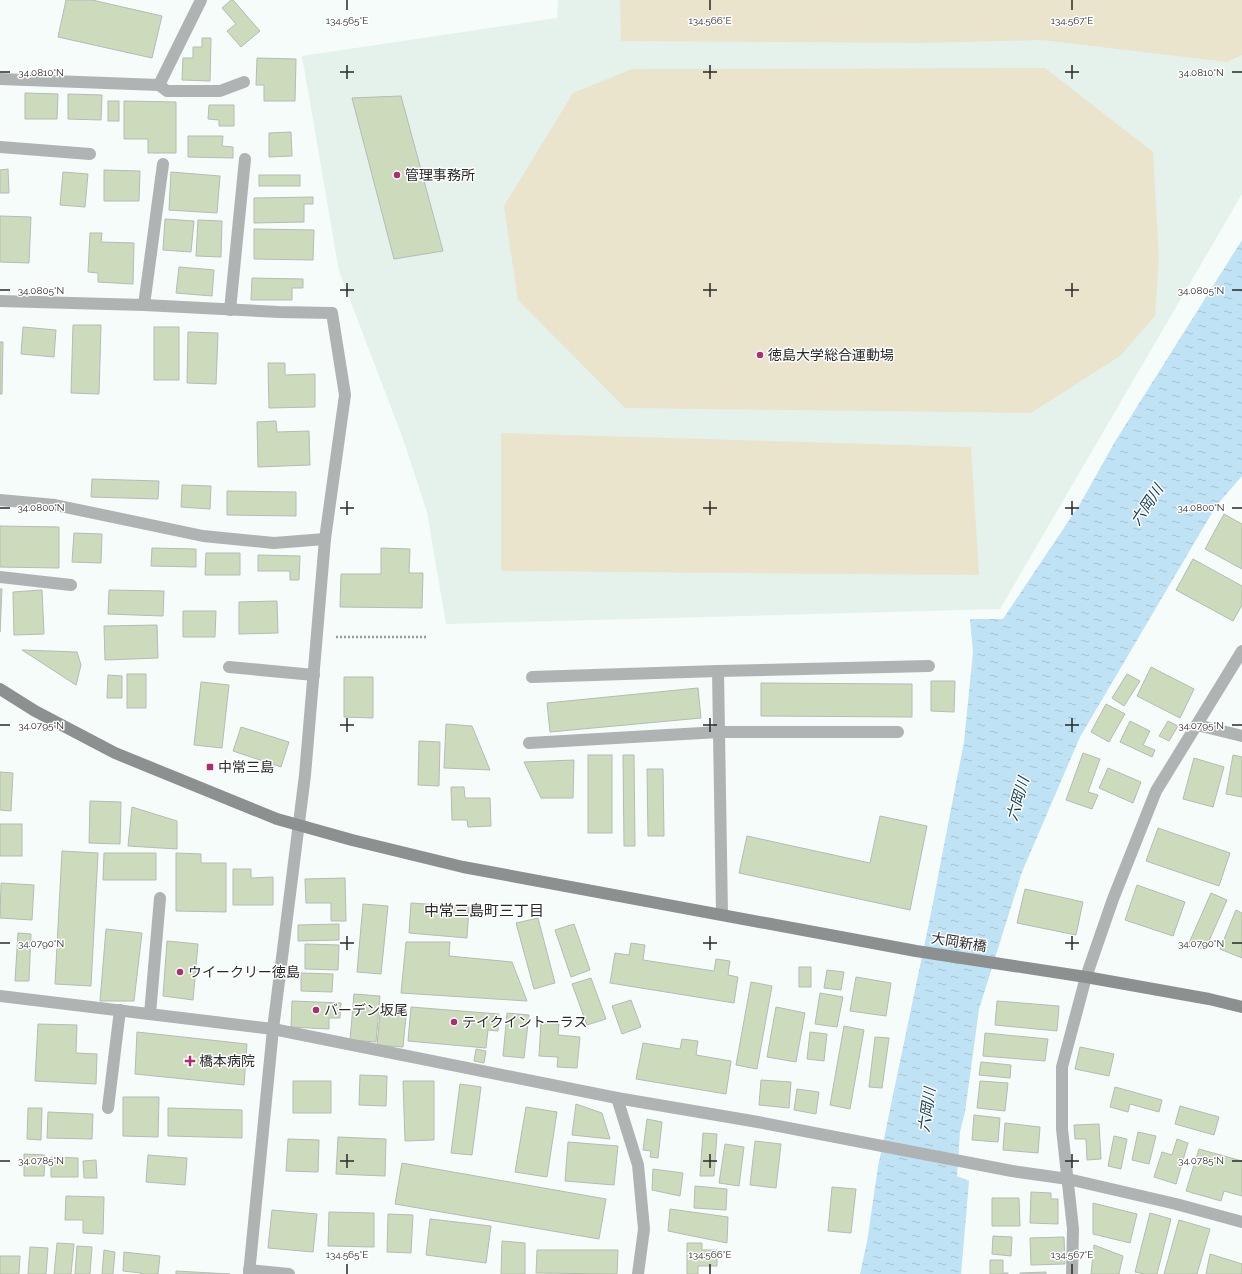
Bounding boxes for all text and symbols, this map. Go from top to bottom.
text: 134.565°E [326,15,368,26]
text: 134.566°E [688,15,732,26]
text: 134.567°E [1051,15,1093,26]
text: 34.0810°N [18,67,64,78]
text: 34.0810°N [1178,67,1224,78]
place label: 管理事務所 [405,167,475,183]
marker: 管理事務所 [392,170,402,180]
text: 34.0805°N [18,285,64,296]
text: 34.0805°N [1178,285,1224,296]
place label: 徳島大学総合運動場 [768,347,894,363]
marker: 徳島大学総合運動場 [755,350,765,360]
water label: 六岡川 [1127,480,1168,529]
text: 34.0800°N [17,502,65,513]
text: 34.0800°N [1177,502,1225,513]
text: 34.0795°N [18,720,64,731]
text: 34.0795°N [1178,720,1224,731]
place label: 中常三島 [218,759,274,775]
marker: 中常三島 [205,762,215,772]
water label: 六岡川 [1003,773,1033,823]
district label: 中常三島町三丁目 [424,902,544,920]
street label: 大岡新橋 [930,930,988,954]
text: 34.0790°N [18,938,64,949]
text: 34.0790°N [1178,938,1224,949]
place label: ウイークリー徳島 [188,964,300,980]
marker: ウイークリー徳島 [175,967,185,977]
place label: バーデン坂尾 [324,1002,408,1018]
marker: バーデン坂尾 [311,1005,321,1015]
place label: テイクイントーラス [462,1014,587,1030]
marker: テイクイントーラス [449,1017,459,1027]
place label: 橋本病院 [199,1053,255,1069]
marker: 橋本病院 [184,1055,196,1067]
water label: 六岡川 [915,1084,939,1134]
text: 34.0785°N [18,1155,64,1166]
text: 34.0785°N [1178,1155,1224,1166]
text: 134.565°E [326,1249,368,1260]
text: 134.566°E [688,1249,732,1260]
text: 134.567°E [1051,1249,1093,1260]

